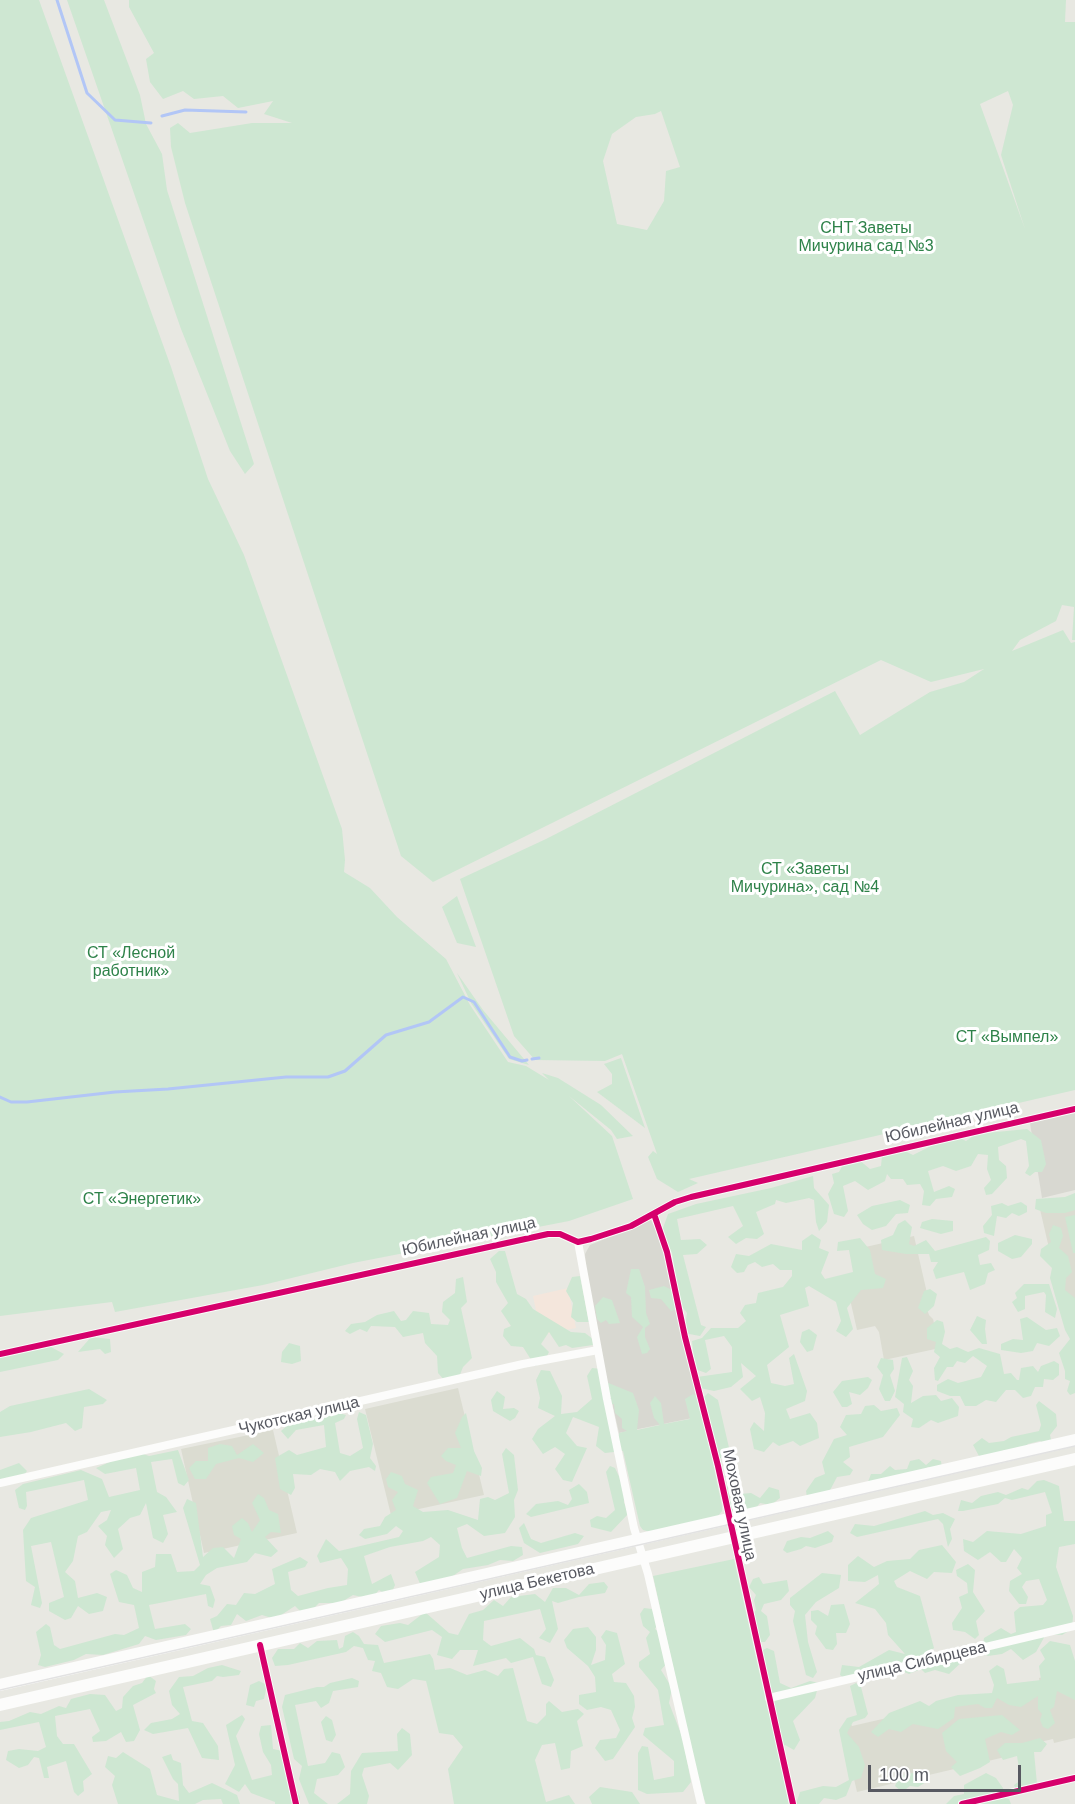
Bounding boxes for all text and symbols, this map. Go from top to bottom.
park label: СНТ Заветы Мичурина сад №3 [798,219,934,257]
park label: СТ «Заветы Мичурина», сад №4 [731,860,879,898]
park label: СТ «Лесной работник» [87,944,175,982]
park label: СТ «Вымпел» [956,1028,1058,1048]
street label: Юбилейная улица [883,1098,1021,1148]
park label: СТ «Энергетик» [83,1190,201,1210]
street label: Юбилейная улица [400,1213,538,1261]
street label: Чукотская улица [237,1393,361,1439]
street label: Моховая улица [718,1448,760,1562]
street label: улица Бекетова [478,1560,596,1604]
street label: улица Сибирцева [856,1638,988,1686]
scale bar [871,1753,1024,1791]
text: 100 m [879,1765,929,1785]

